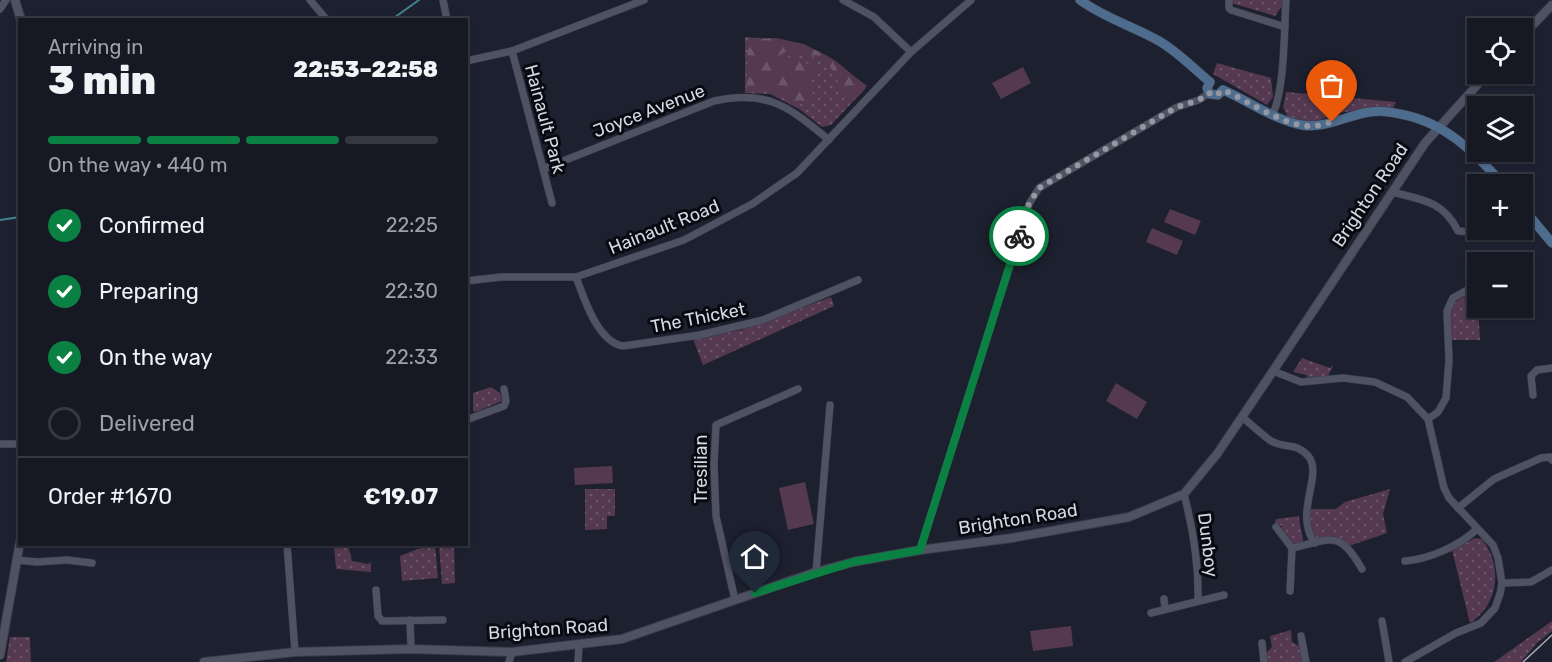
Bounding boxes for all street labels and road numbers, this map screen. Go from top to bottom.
street label: Hainault Park [520,62,570,177]
street label: Joyce Avenue [590,80,708,142]
street label: Brighton Road [1327,139,1413,251]
street label: Hainault Road [605,195,723,259]
street label: The Thicket [649,298,747,338]
street label: Tresilian [690,435,712,503]
street label: Brighton Road [957,499,1079,539]
street label: Dunboy [1193,512,1223,579]
street label: Brighton Road [487,614,609,644]

